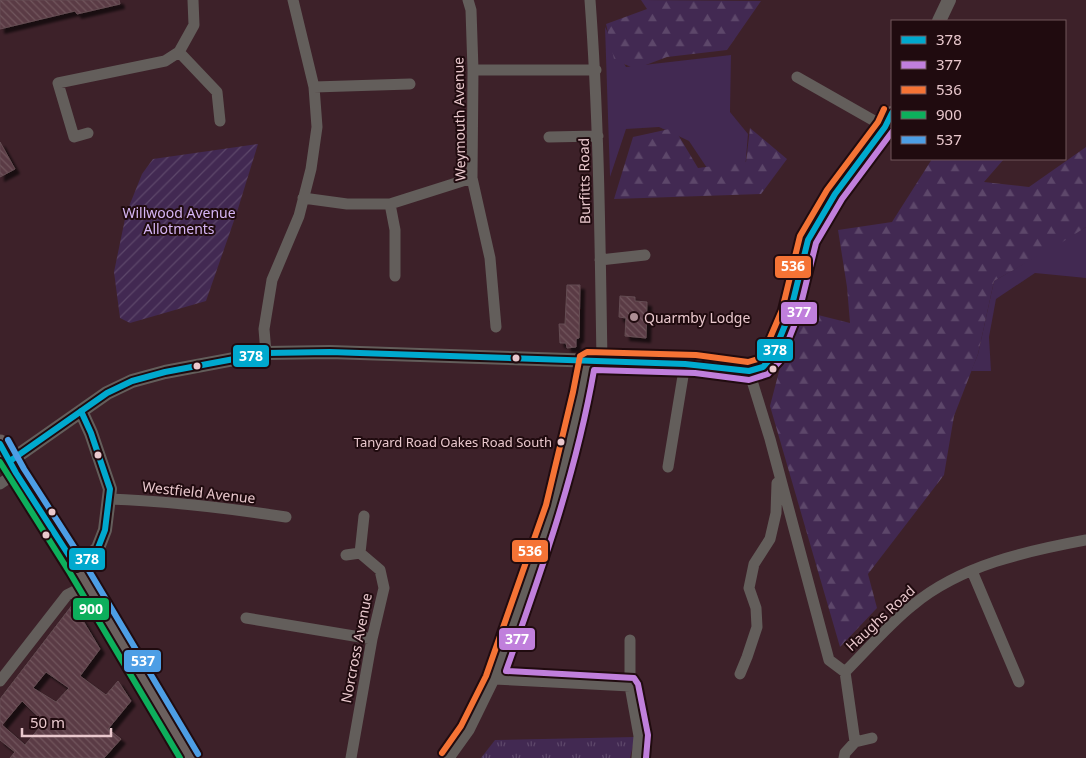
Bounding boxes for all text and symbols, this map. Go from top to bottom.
legend [891,20,1066,160]
text: 378 [936,29,962,49]
text: 377 [936,54,962,74]
street label: Weymouth Avenue [448,57,470,181]
text: 536 [936,79,962,99]
text: 900 [936,104,962,124]
text: 537 [936,129,962,149]
street label: Burfitts Road [574,138,594,224]
park label: Willwood Avenue Allotments [122,203,236,238]
line badge: 536 [774,255,812,279]
text: 536 [781,256,805,275]
line badge: 377 [780,301,818,325]
text: 377 [787,302,811,321]
place label: Quarmby Lodge [644,308,750,327]
marker: Quarmby Lodge [628,311,640,323]
line badge: 378 [756,338,794,362]
text: 378 [763,340,787,359]
line badge: 378 [232,344,270,368]
text: 378 [239,346,263,365]
unlabelled marker [511,353,521,363]
unlabelled marker [192,361,202,371]
unlabelled marker [768,364,778,374]
place label: Tanyard Road Oakes Road South [354,433,552,451]
marker: Tanyard Road Oakes Road South [556,437,566,447]
unlabelled marker [93,450,103,460]
street label: Westfield Avenue [141,477,257,507]
unlabelled marker [47,507,57,517]
unlabelled marker [41,530,51,540]
line badge: 536 [511,539,549,563]
text: 536 [518,541,542,560]
line badge: 378 [68,547,106,571]
text: 378 [75,549,99,568]
street label: Haughs Road [841,581,919,655]
street label: Norcross Avenue [336,591,376,705]
line badge: 900 [72,597,110,621]
text: 900 [79,599,103,618]
line badge: 377 [498,627,536,651]
text: 377 [505,629,529,648]
line badge: 537 [123,649,162,673]
text: 537 [131,651,155,670]
scale bar [22,706,111,738]
text: 50 m [30,712,65,732]

